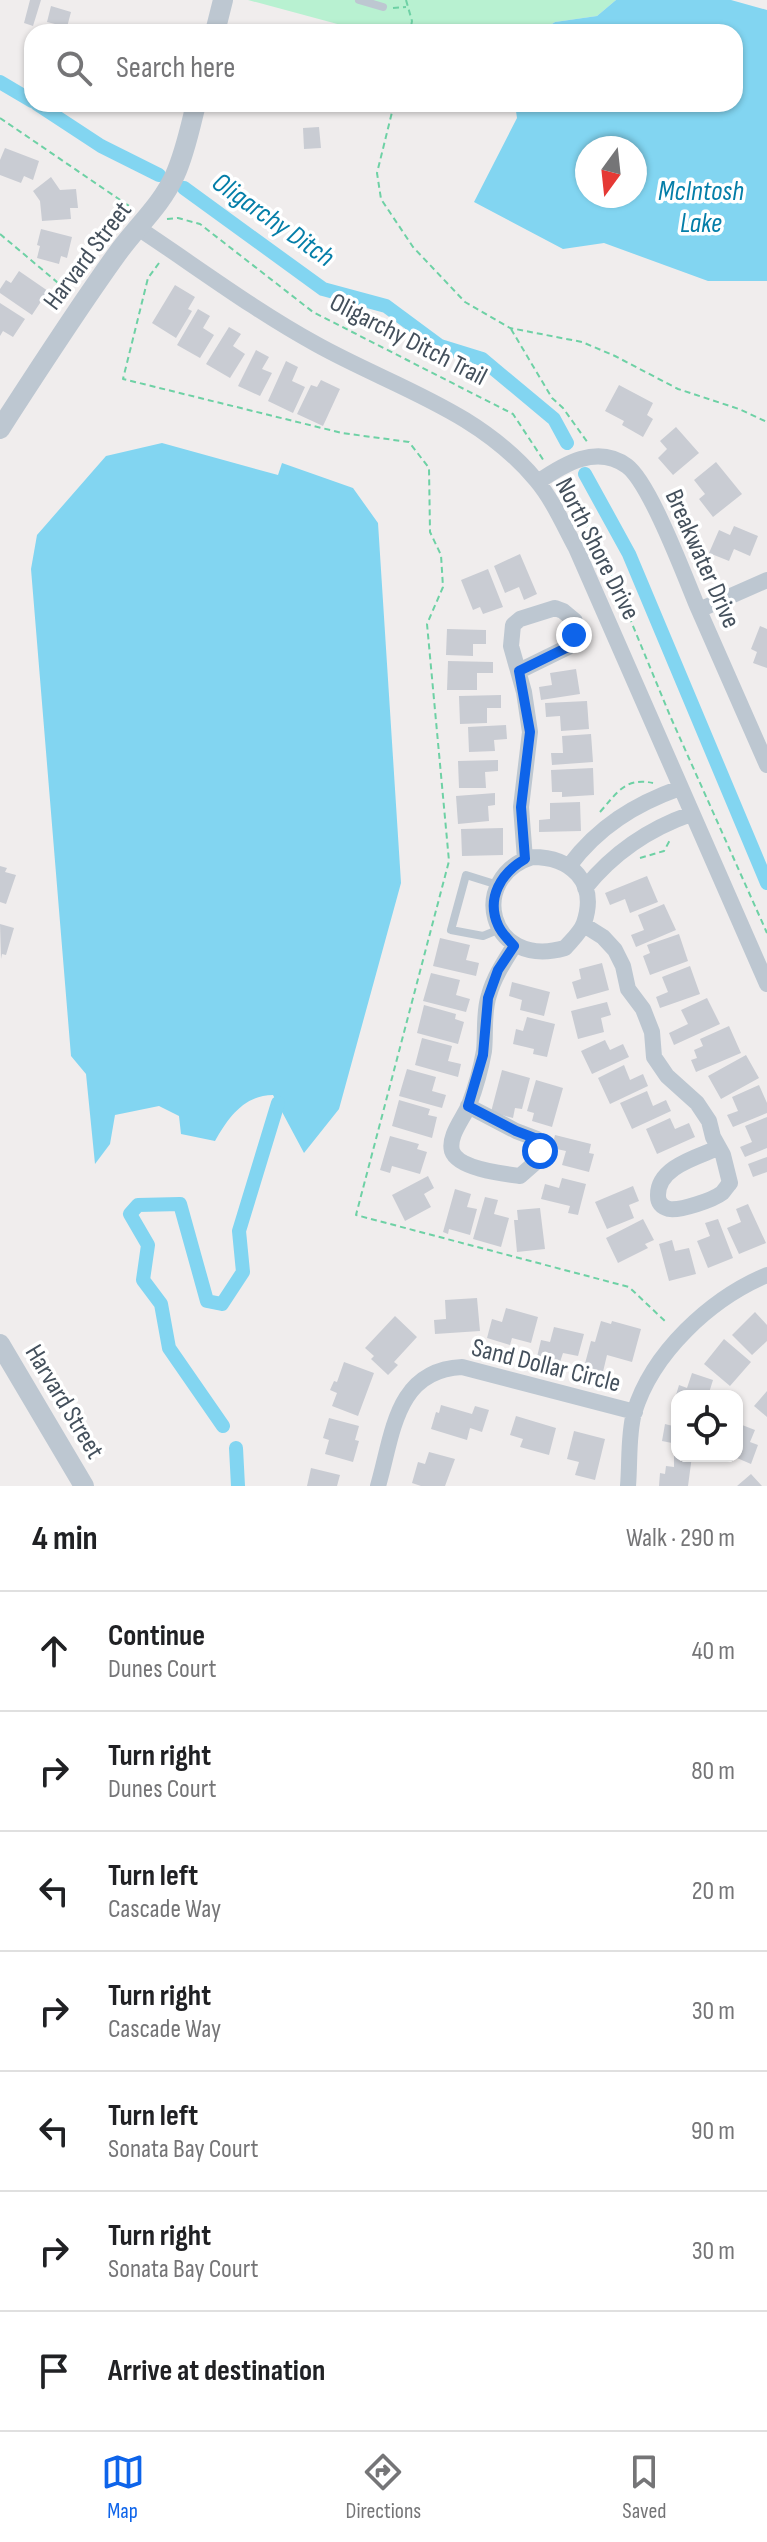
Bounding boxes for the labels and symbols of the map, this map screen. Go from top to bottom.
north arrow [575,136,647,208]
water label: Oligarchy Ditch [206,166,341,274]
water label: McIntosh Lake [658,175,744,240]
street label: Harvard Street [37,196,139,316]
street label: Oligarchy Ditch Trail [324,287,492,393]
street label: North Shore Drive [548,473,646,625]
street label: Breakwater Drive [658,485,746,633]
route end [556,617,592,653]
route start [522,1133,558,1169]
street label: Sand Dollar Circle [468,1333,624,1399]
street label: Harvard Street [18,1339,110,1465]

